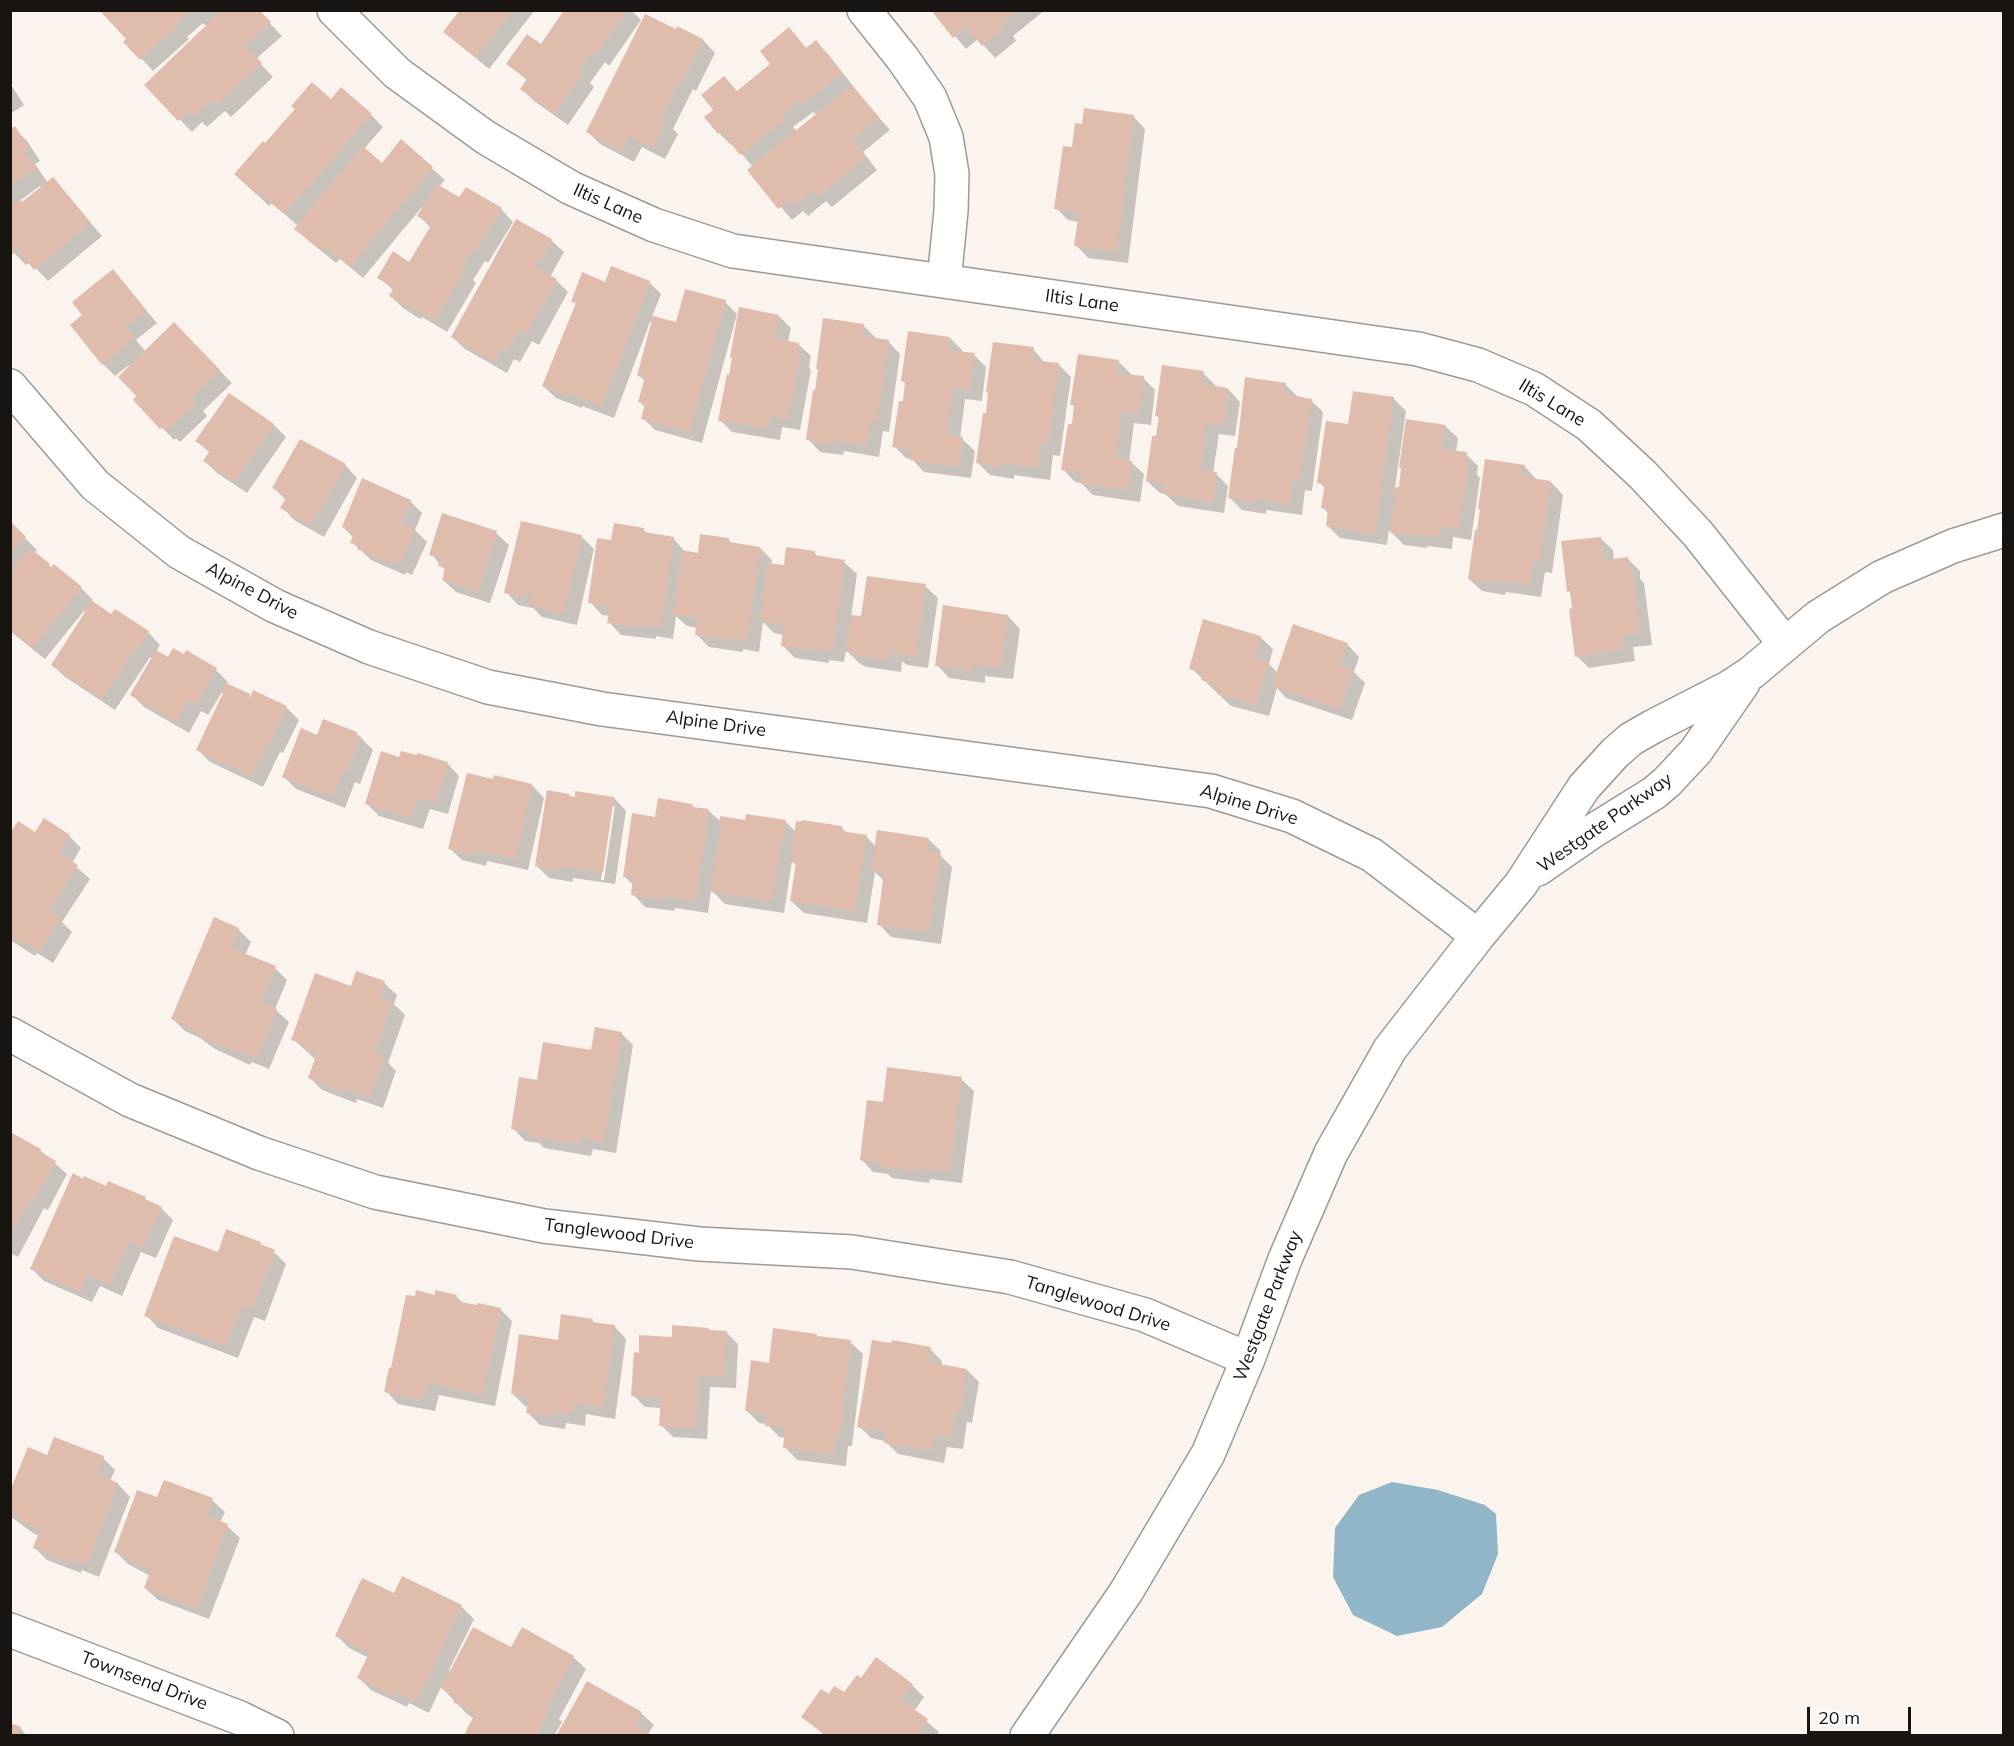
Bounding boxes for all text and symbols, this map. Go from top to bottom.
street label: Iltis Lane [570,179,646,229]
street label: Iltis Lane [1044,285,1120,317]
street label: Iltis Lane [1515,375,1589,431]
street label: Alpine Drive [202,558,302,624]
street label: Alpine Drive [664,706,768,742]
street label: Westgate Parkway [1533,768,1677,878]
street label: Alpine Drive [1197,780,1301,830]
street label: Tanglewood Drive [543,1214,695,1254]
street label: Westgate Parkway [1229,1228,1307,1384]
street label: Tanglewood Drive [1023,1272,1173,1336]
street label: Townsend Drive [78,1647,210,1715]
scale bar [1810,1695,1914,1733]
text: 20 m [1818,1706,1860,1729]

